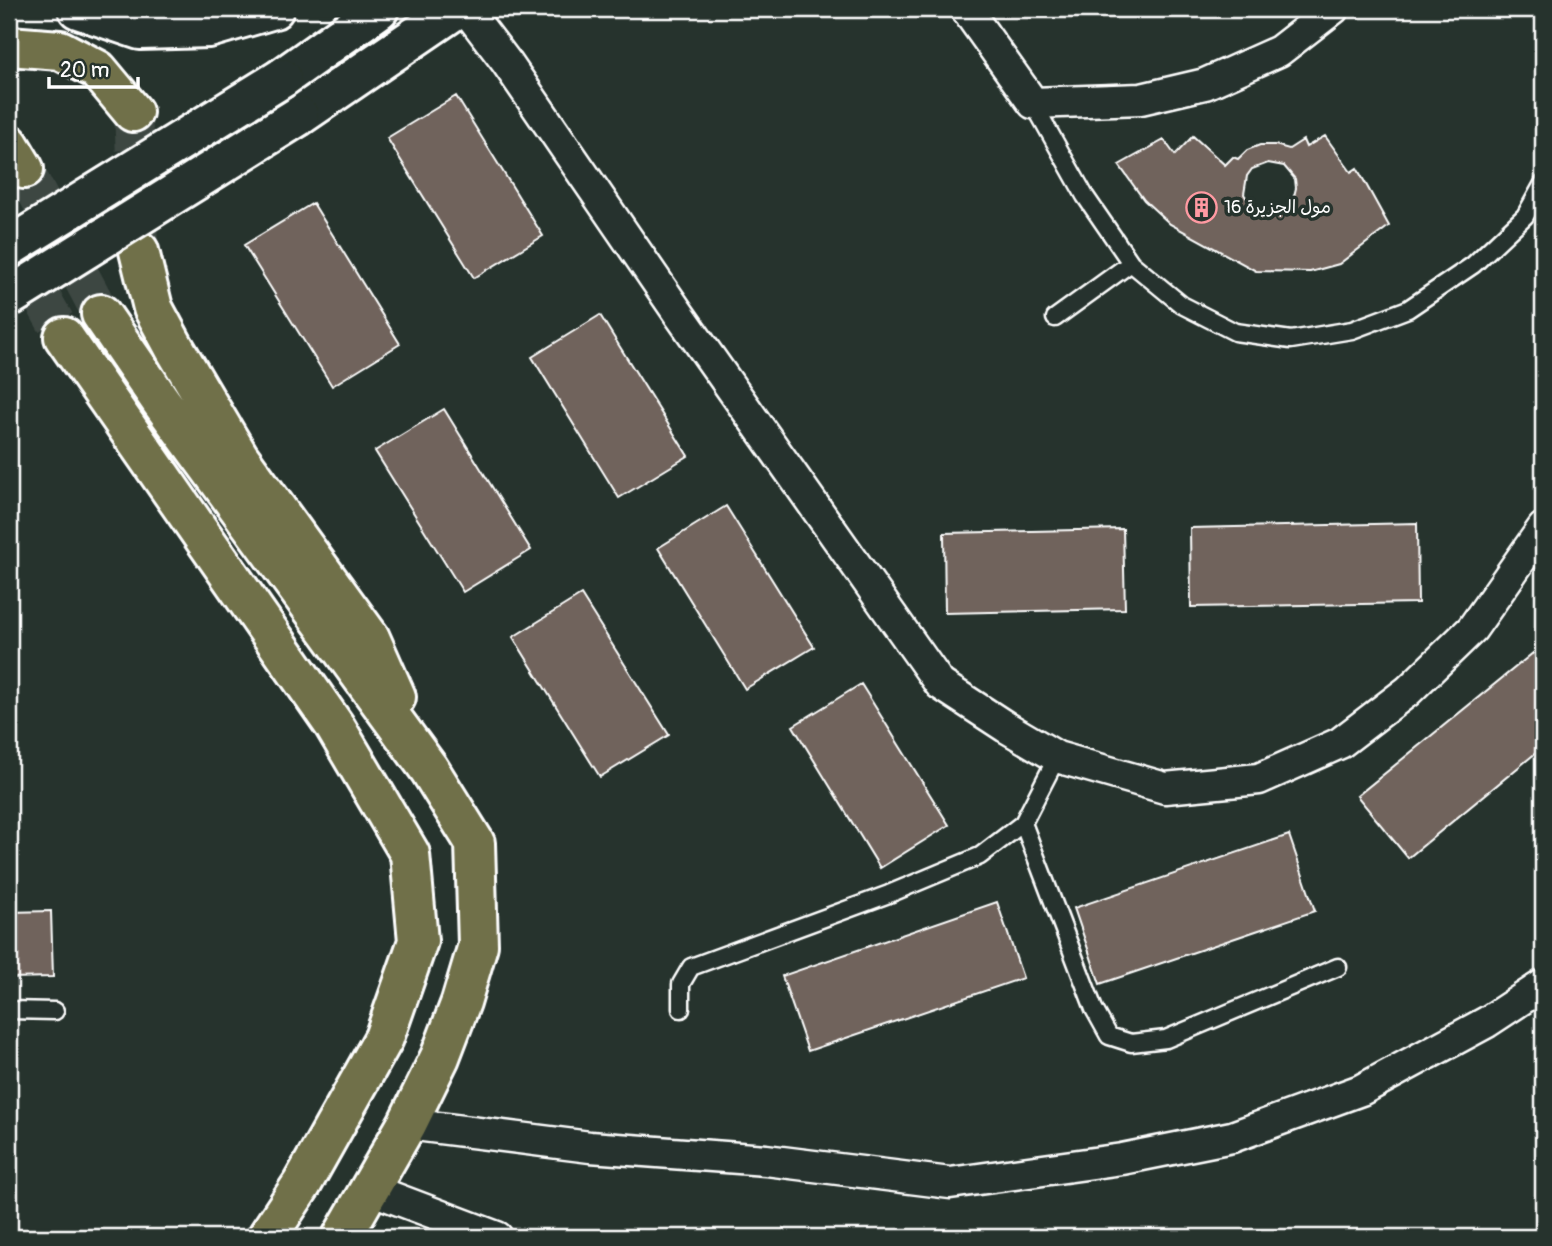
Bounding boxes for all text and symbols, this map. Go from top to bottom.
scale bar [49,46,138,90]
text: 20 m [60,57,109,84]
building icon: مول الجزيرة 16 [1184,190,1218,224]
place label: مول الجزيرة 16 [1224,196,1331,219]

